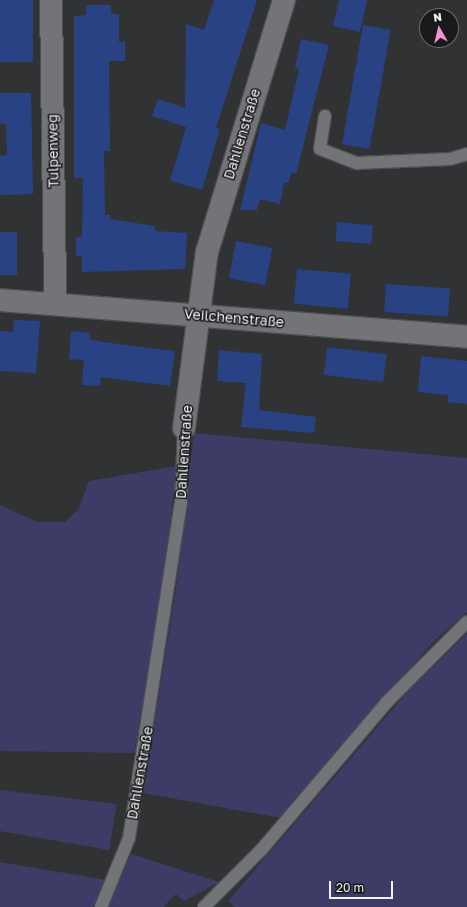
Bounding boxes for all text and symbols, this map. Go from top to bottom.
north arrow [419,8,459,48]
text: N [432,10,442,24]
street label: Dahlienstraße [220,87,264,181]
street label: Tulpenweg [44,114,62,188]
street label: Veilchenstraße [183,305,285,331]
street label: Dahlienstraße [172,405,196,499]
street label: Dahlienstraße [124,725,156,821]
scale bar [331,873,395,899]
text: 20 m [336,880,364,895]

